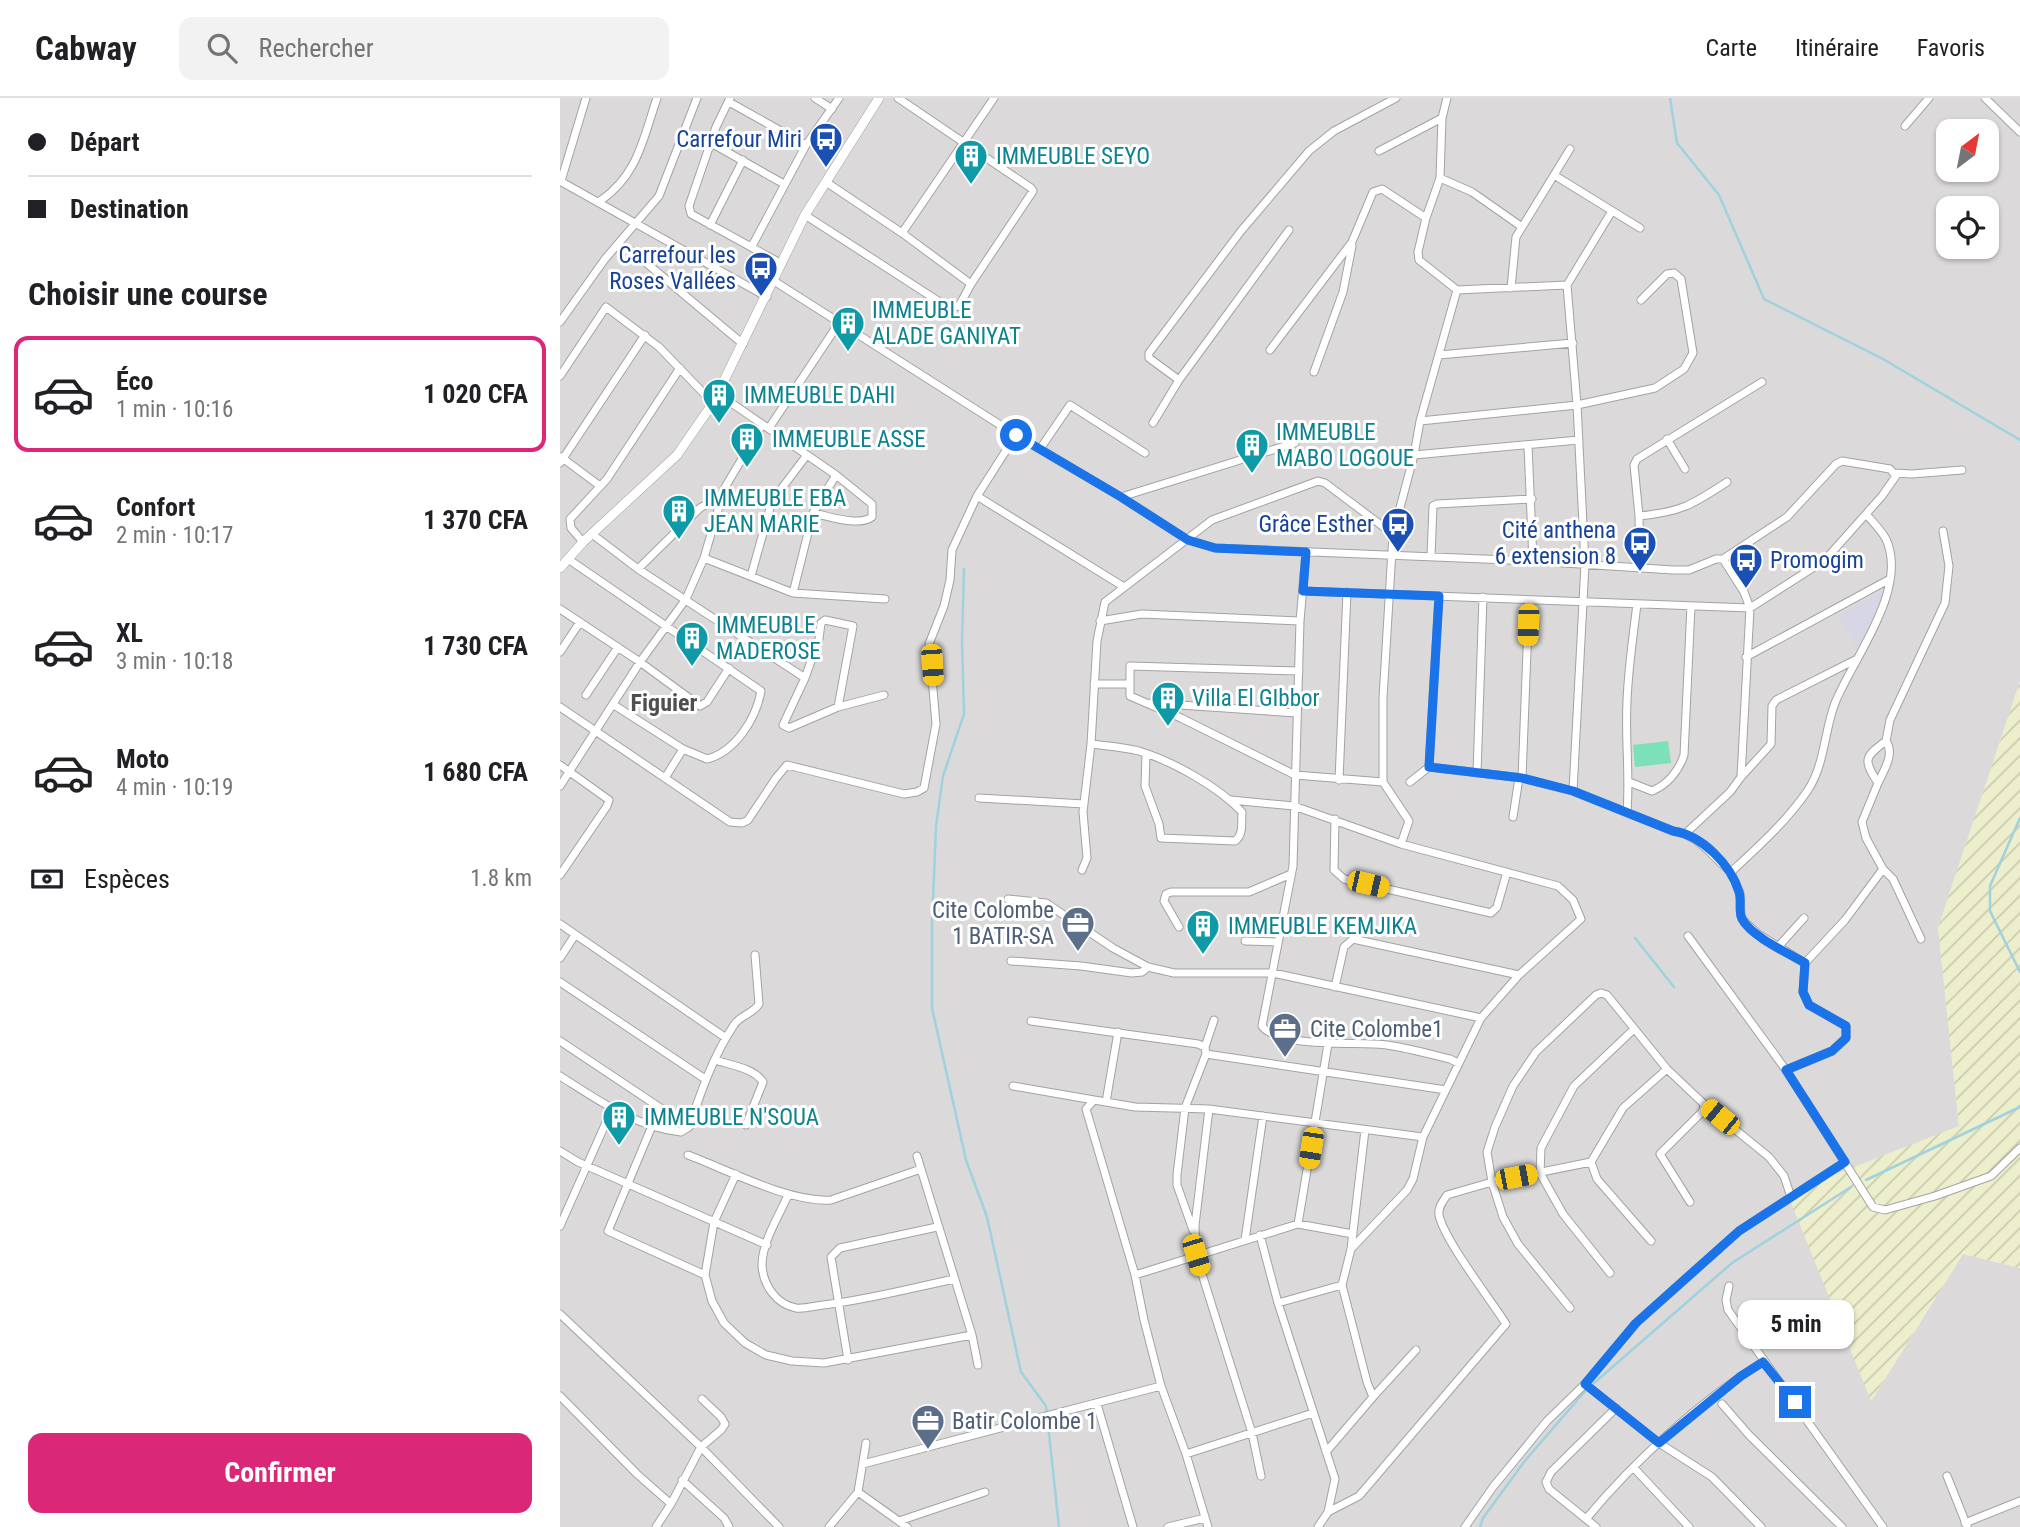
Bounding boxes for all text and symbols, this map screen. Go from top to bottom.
search box [179,17,669,80]
text: Cabway [35,29,137,68]
icon: search [203,29,241,67]
text: Rechercher [259,33,374,63]
text: Carte [1706,34,1757,62]
text: Itinéraire [1795,34,1879,62]
text: Favoris [1917,34,1985,62]
north arrow [1936,119,1998,182]
map controls [1936,119,1999,259]
bus stop icon: Carrefour Miri [807,120,845,169]
place label: Carrefour Miri [676,126,802,153]
text: Départ [70,127,139,157]
building icon: IMMEUBLE SEYO [952,137,990,186]
place label: IMMEUBLE SEYO [996,143,1150,170]
text: Destination [70,194,189,224]
button: locate [1936,196,1999,259]
place label: Carrefour les Roses Vallées [609,242,736,295]
bus stop icon: Carrefour les Roses Vallées [742,249,780,298]
text: Choisir une course [28,275,268,313]
place label: IMMEUBLE ALADE GANIYAT [872,297,1021,350]
building icon: IMMEUBLE ALADE GANIYAT [829,304,867,353]
icon: car [32,363,95,426]
text: Éco [116,366,153,396]
building icon: IMMEUBLE DAHI [700,376,738,425]
text: 1 020 CFA [423,379,528,409]
place label: IMMEUBLE DAHI [744,382,895,409]
text: 1 min · 10:16 [116,396,233,423]
route start [1000,419,1032,451]
place label: IMMEUBLE MABO LOGOUE [1276,419,1414,472]
building icon: IMMEUBLE ASSE [728,420,766,469]
place label: IMMEUBLE ASSE [772,426,926,453]
building icon: IMMEUBLE MABO LOGOUE [1233,426,1271,475]
place label: IMMEUBLE EBA JEAN MARIE [704,485,846,538]
icon: car [32,489,95,552]
text: Confort [116,492,195,522]
building icon: IMMEUBLE EBA JEAN MARIE [660,492,698,541]
text: 1 370 CFA [423,505,528,535]
bus stop icon: Grâce Esther [1379,505,1417,554]
place label: Grâce Esther [1259,511,1374,538]
place label: Cité anthena 6 extension 8 [1495,517,1616,570]
text: 2 min · 10:17 [116,522,233,549]
bus stop icon: Cité anthena 6 extension 8 [1621,524,1659,573]
bus stop icon: Promogim [1727,541,1765,590]
place label: Promogim [1770,547,1864,574]
car [1517,604,1540,646]
place label: IMMEUBLE MADEROSE [716,612,821,665]
icon: car [32,615,95,678]
text: XL [116,618,143,648]
building icon: IMMEUBLE MADEROSE [673,619,711,668]
text: 1 730 CFA [423,631,528,661]
car [921,643,944,687]
text: 3 min · 10:18 [116,648,233,675]
building icon: Villa El GIbbor [1149,679,1187,728]
place label: Villa El GIbbor [1192,685,1320,712]
district label: Figuier [631,689,697,717]
icon: car [32,741,95,804]
text: Moto [116,744,169,774]
text: 1 680 CFA [423,757,528,787]
text: 4 min · 10:19 [116,774,233,801]
icon: cash [28,860,66,898]
text: Espèces [84,864,170,894]
text: 1.8 km [470,865,532,892]
car [1346,869,1391,899]
place label: Cite Colombe 1 BATIR-SA [932,897,1054,950]
office icon: Cite Colombe 1 BATIR-SA [1059,904,1097,953]
building icon: IMMEUBLE KEMJIKA [1184,907,1222,956]
place label: IMMEUBLE KEMJIKA [1228,913,1417,940]
office icon: Cite Colombe1 [1266,1010,1304,1059]
place label: Cite Colombe1 [1310,1016,1443,1043]
car [1698,1096,1743,1138]
building icon: IMMEUBLE N'SOUA [600,1098,638,1147]
place label: IMMEUBLE N'SOUA [644,1104,819,1131]
car [1298,1126,1325,1170]
car [1494,1163,1539,1191]
car [1180,1232,1213,1278]
callout: 5 min [1737,1300,1853,1350]
text: 5 min [1770,1311,1822,1338]
route end [1779,1386,1811,1418]
office icon: Batir Colombe 1 [909,1402,947,1451]
place label: Batir Colombe 1 [952,1408,1097,1435]
button: Confirmer [28,1433,532,1513]

